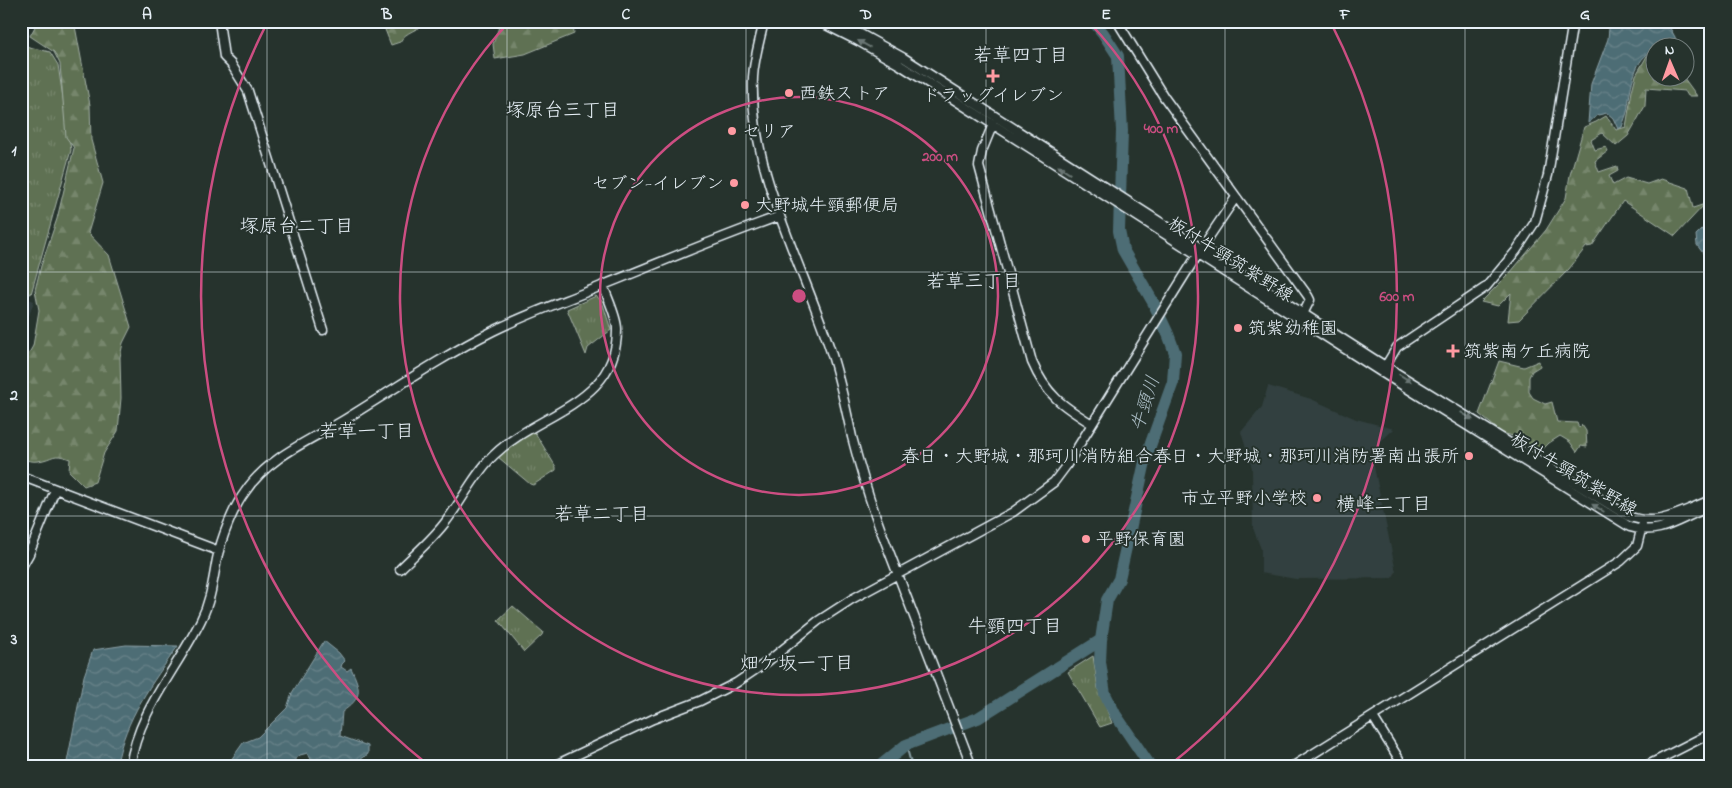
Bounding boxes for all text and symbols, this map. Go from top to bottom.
text: A [142,3,152,27]
text: B [381,3,393,27]
text: C [622,3,631,27]
text: D [859,3,872,27]
text: E [1101,3,1111,27]
text: F [1339,3,1351,27]
text: G [1580,3,1590,27]
north arrow [1644,38,1694,88]
one-way arrow [857,40,871,49]
text: N [1665,40,1675,61]
district label: 若草四丁目 [973,43,1069,70]
marker: ドラッグイレブン [987,70,999,82]
place label: 西鉄ストア [799,82,890,108]
place label: ドラッグイレブン [922,84,1064,110]
marker: 西鉄ストア [783,87,795,99]
district label: 塚原台三丁目 [506,98,620,125]
text: 400 m [1143,118,1179,140]
place label: セリア [742,120,796,146]
marker: セリア [726,125,738,137]
text: 1 [11,139,17,163]
text: 200 m [921,146,958,168]
one-way arrow [1058,166,1071,175]
place label: セブン-イレブン [591,172,724,198]
marker: セブン-イレブン [728,177,740,189]
place label: 大野城牛頸郵便局 [755,194,899,220]
marker: 大野城牛頸郵便局 [739,199,751,211]
street label: 板付牛頸筑紫野線 [1162,212,1298,310]
district label: 塚原台二丁目 [240,214,354,241]
district label: 若草三丁目 [926,269,1022,296]
text: 600 m [1379,286,1415,308]
centre of rings [790,287,808,305]
place label: 筑紫幼稚園 [1248,317,1338,343]
marker: 筑紫幼稚園 [1232,322,1244,334]
place label: 筑紫南ケ丘病院 [1464,340,1590,366]
marker: 筑紫南ケ丘病院 [1446,344,1460,358]
water label: 牛頸川 [1125,372,1168,435]
one-way arrow [1398,373,1412,383]
text: 2 [9,384,18,408]
one-way arrow [1460,411,1473,421]
district label: 若草一丁目 [319,419,415,446]
street label: 板付牛頸筑紫野線 [1505,427,1641,524]
place label: 春日・大野城・那珂川消防組合春日・大野城・那珂川消防署南出張所 [901,445,1459,471]
marker: 春日・大野城・那珂川消防組合春日・大野城・那珂川消防署南出張所 [1463,450,1475,462]
place label: 市立平野小学校 [1181,487,1307,513]
marker: 市立平野小学校 [1311,492,1323,504]
district label: 横峰二丁目 [1336,492,1432,519]
district label: 若草二丁目 [554,502,650,529]
one-way arrow [1591,503,1604,512]
place label: 平野保育園 [1096,528,1186,554]
marker: 平野保育園 [1080,533,1092,545]
district label: 牛頸四丁目 [967,614,1063,641]
text: 3 [10,628,18,652]
district label: 畑ケ坂一丁目 [740,651,854,678]

